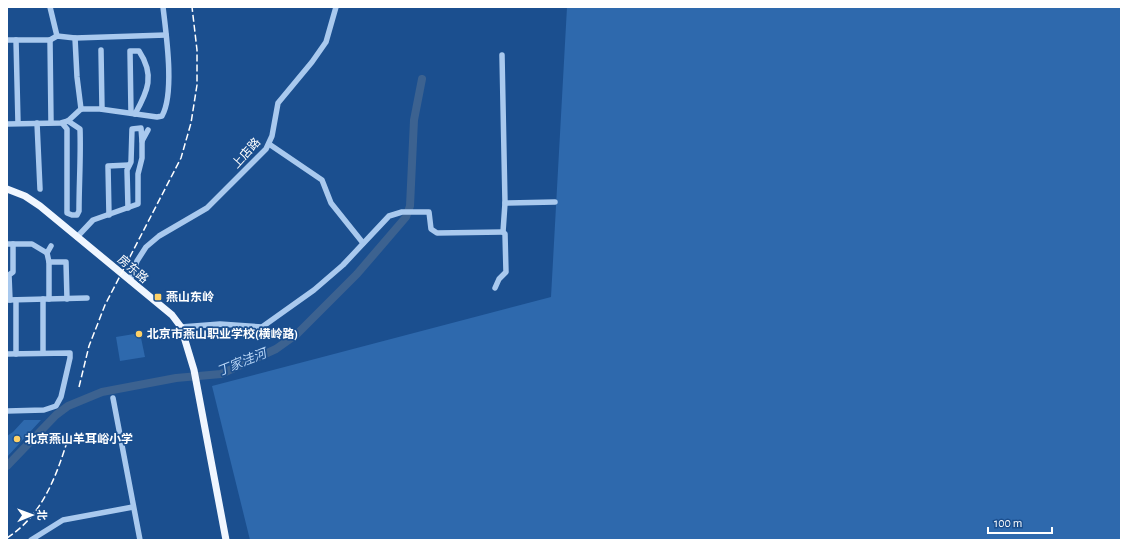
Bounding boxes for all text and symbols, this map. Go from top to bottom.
street label: 上店路 [229,135,263,170]
street label: 房东路 [115,252,151,285]
place label: 燕山东岭 [166,290,214,303]
marker: 燕山东岭 [153,292,163,302]
place label: 北京市燕山职业学校(横岭路) [147,327,298,341]
marker: 北京市燕山职业学校(横岭路) [134,329,144,339]
water label: 丁家洼河 [215,345,271,379]
place label: 北京燕山羊耳峪小学 [25,432,133,445]
marker: 北京燕山羊耳峪小学 [12,434,22,444]
north arrow [12,495,52,535]
text: 北 [36,509,47,520]
scale bar [988,509,1052,535]
text: 100 m [994,517,1022,529]

